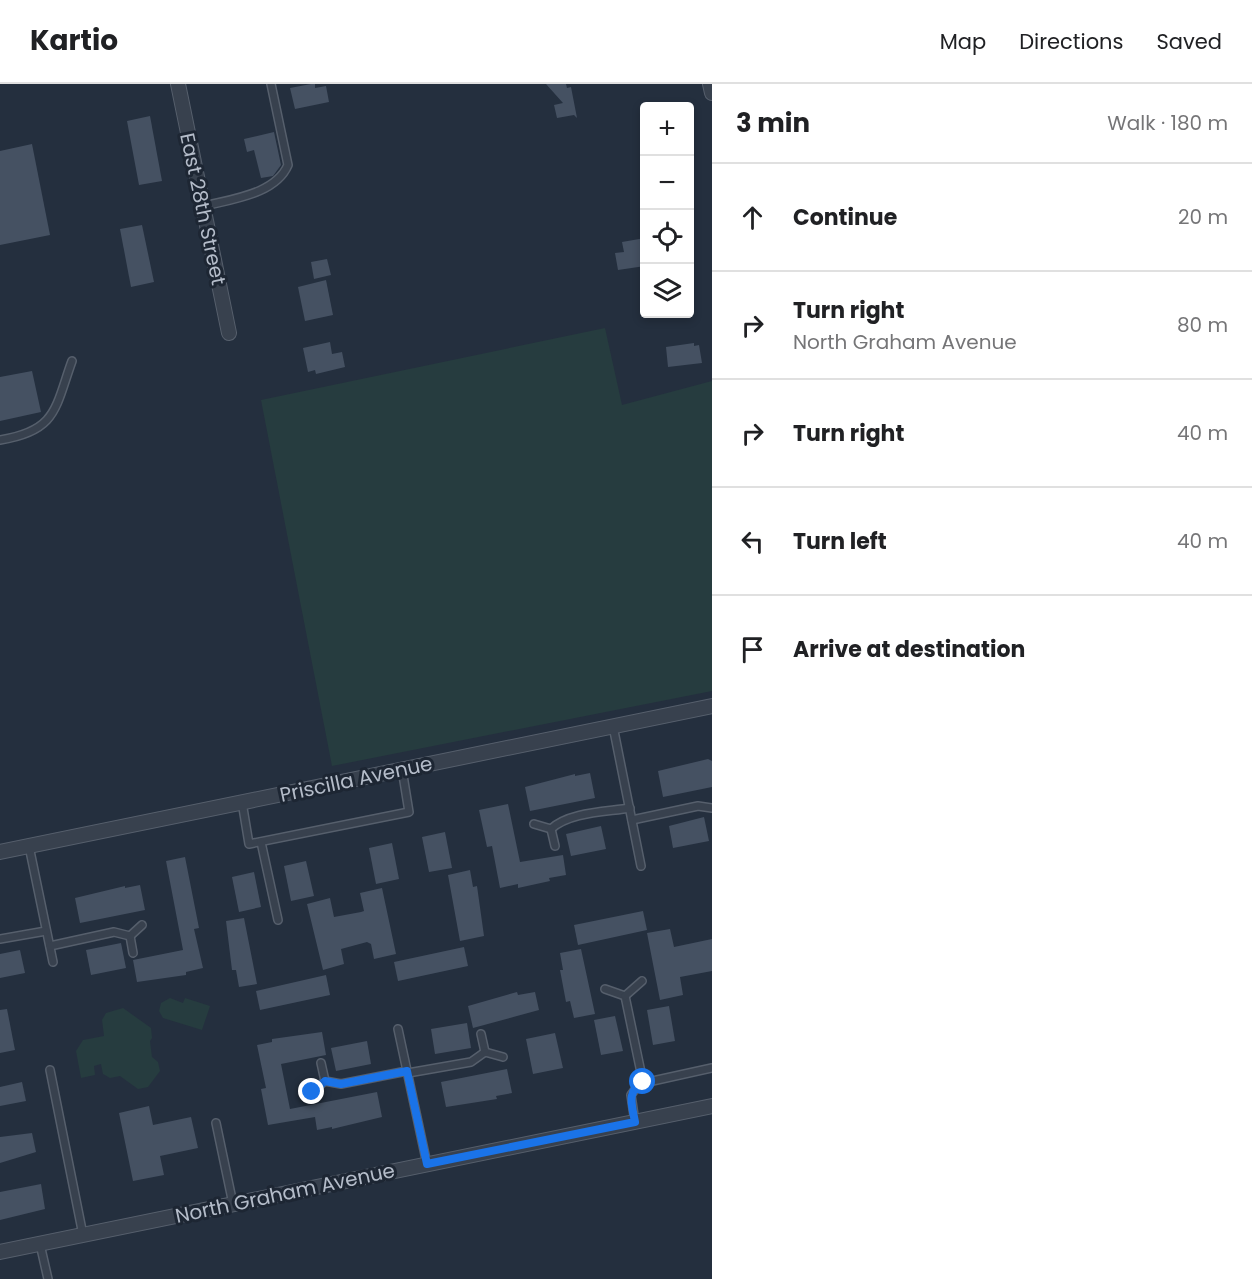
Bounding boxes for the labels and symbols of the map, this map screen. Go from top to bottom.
street label: East 28th Street [173,130,233,288]
street label: Priscilla Avenue [277,749,435,809]
route start [629,1068,655,1094]
route end [298,1078,324,1104]
street label: North Graham Avenue [173,1156,397,1230]

